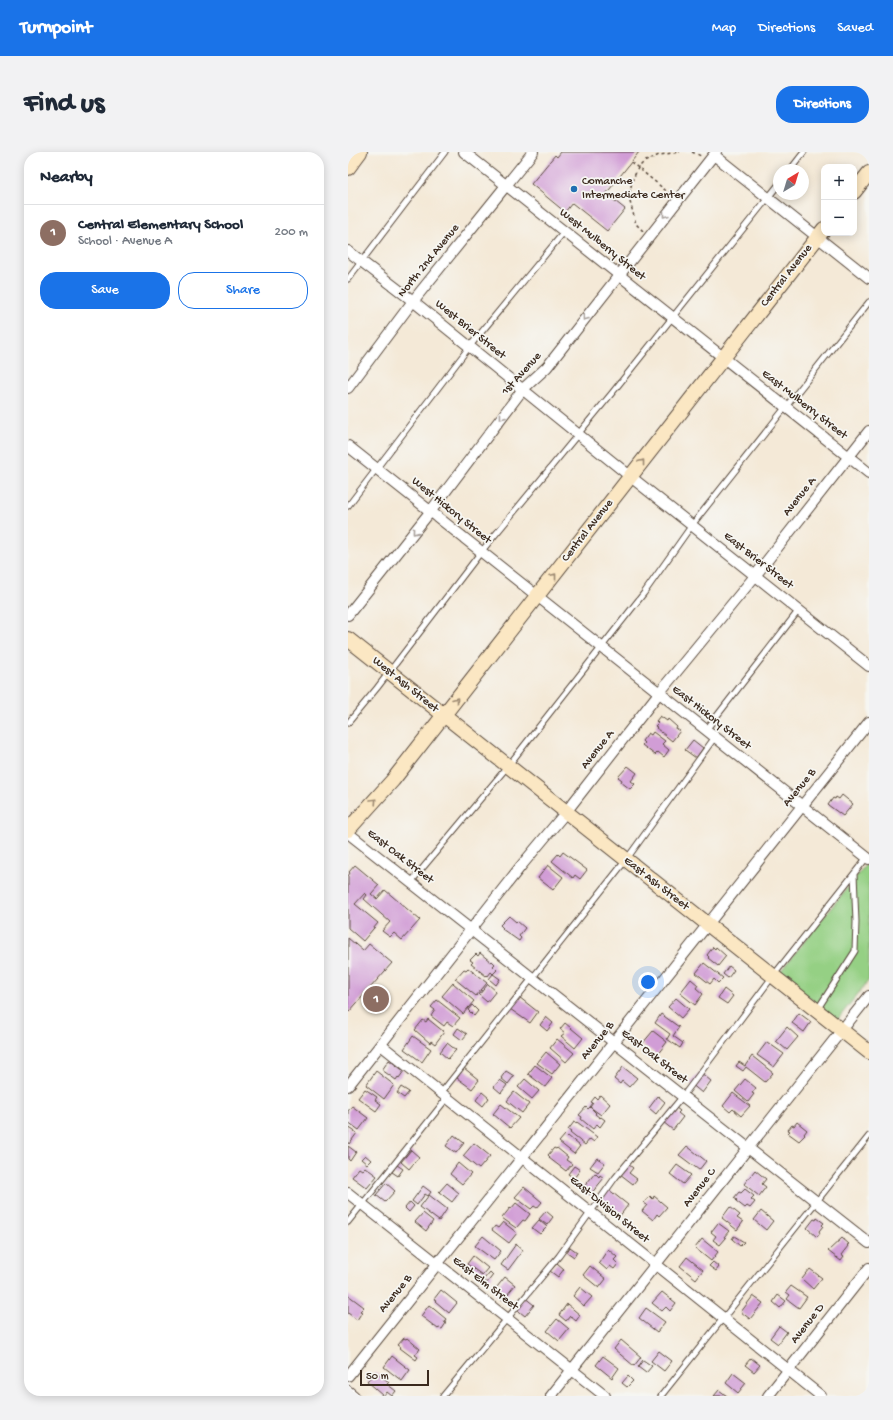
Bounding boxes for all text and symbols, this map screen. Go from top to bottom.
text: Turnpoint [20,17,92,40]
text: Map [712,20,736,37]
text: Directions [758,20,815,37]
text: Saved [837,20,873,37]
button: Directions [776,86,869,123]
text: Find us [24,88,104,121]
north arrow [773,164,809,200]
map controls [821,164,857,236]
button: + [821,164,857,200]
text: Nearby [40,168,93,188]
place label: Comanche Intermediate Center [582,175,686,203]
marker: Comanche Intermediate Center [569,184,579,194]
button: − [821,200,857,236]
street label: West Mulberry Street [556,206,649,285]
one-way arrow [663,211,670,218]
text: Central Elementary School [78,216,243,234]
street label: North 2nd Avenue [395,221,463,300]
text: 1 [50,225,56,240]
text: 200 m [275,225,308,240]
text: School · Avenue A [78,234,172,249]
street label: Central Avenue [758,241,816,310]
button: Save [40,272,170,309]
button: Share [178,272,308,309]
street label: West Brier Street [432,297,509,363]
one-way arrow [583,313,590,320]
street label: 1st Avenue [498,349,546,399]
street label: East Mulberry Street [758,367,850,443]
one-way arrow [500,413,507,420]
one-way arrow [637,459,645,466]
street label: Avenue A [780,474,820,519]
street label: West Hickory Street [408,475,495,548]
street label: Central Avenue [559,496,617,565]
one-way arrow [412,527,419,534]
street label: East Brier Street [720,529,796,593]
one-way arrow [549,573,556,580]
street label: West Ash Street [369,654,442,717]
street label: East Hickory Street [669,683,754,754]
one-way arrow [452,698,459,705]
street label: Avenue A [578,727,618,772]
street label: Avenue B [780,765,820,810]
one-way arrow [370,798,377,806]
street label: East Oak Street [364,827,437,888]
street label: East Ash Street [621,854,692,915]
your location [638,972,658,992]
pin: 1 [363,984,389,1014]
street label: Avenue B [578,1018,618,1063]
street label: East Oak Street [618,1027,691,1088]
street label: Avenue C [680,1165,720,1210]
street label: East Division Street [566,1174,652,1247]
street label: East Elm Street [449,1254,522,1315]
street label: Avenue B [376,1271,416,1316]
street label: Avenue D [788,1301,828,1347]
scale bar [360,1368,429,1387]
text: 50 m [366,1371,388,1383]

